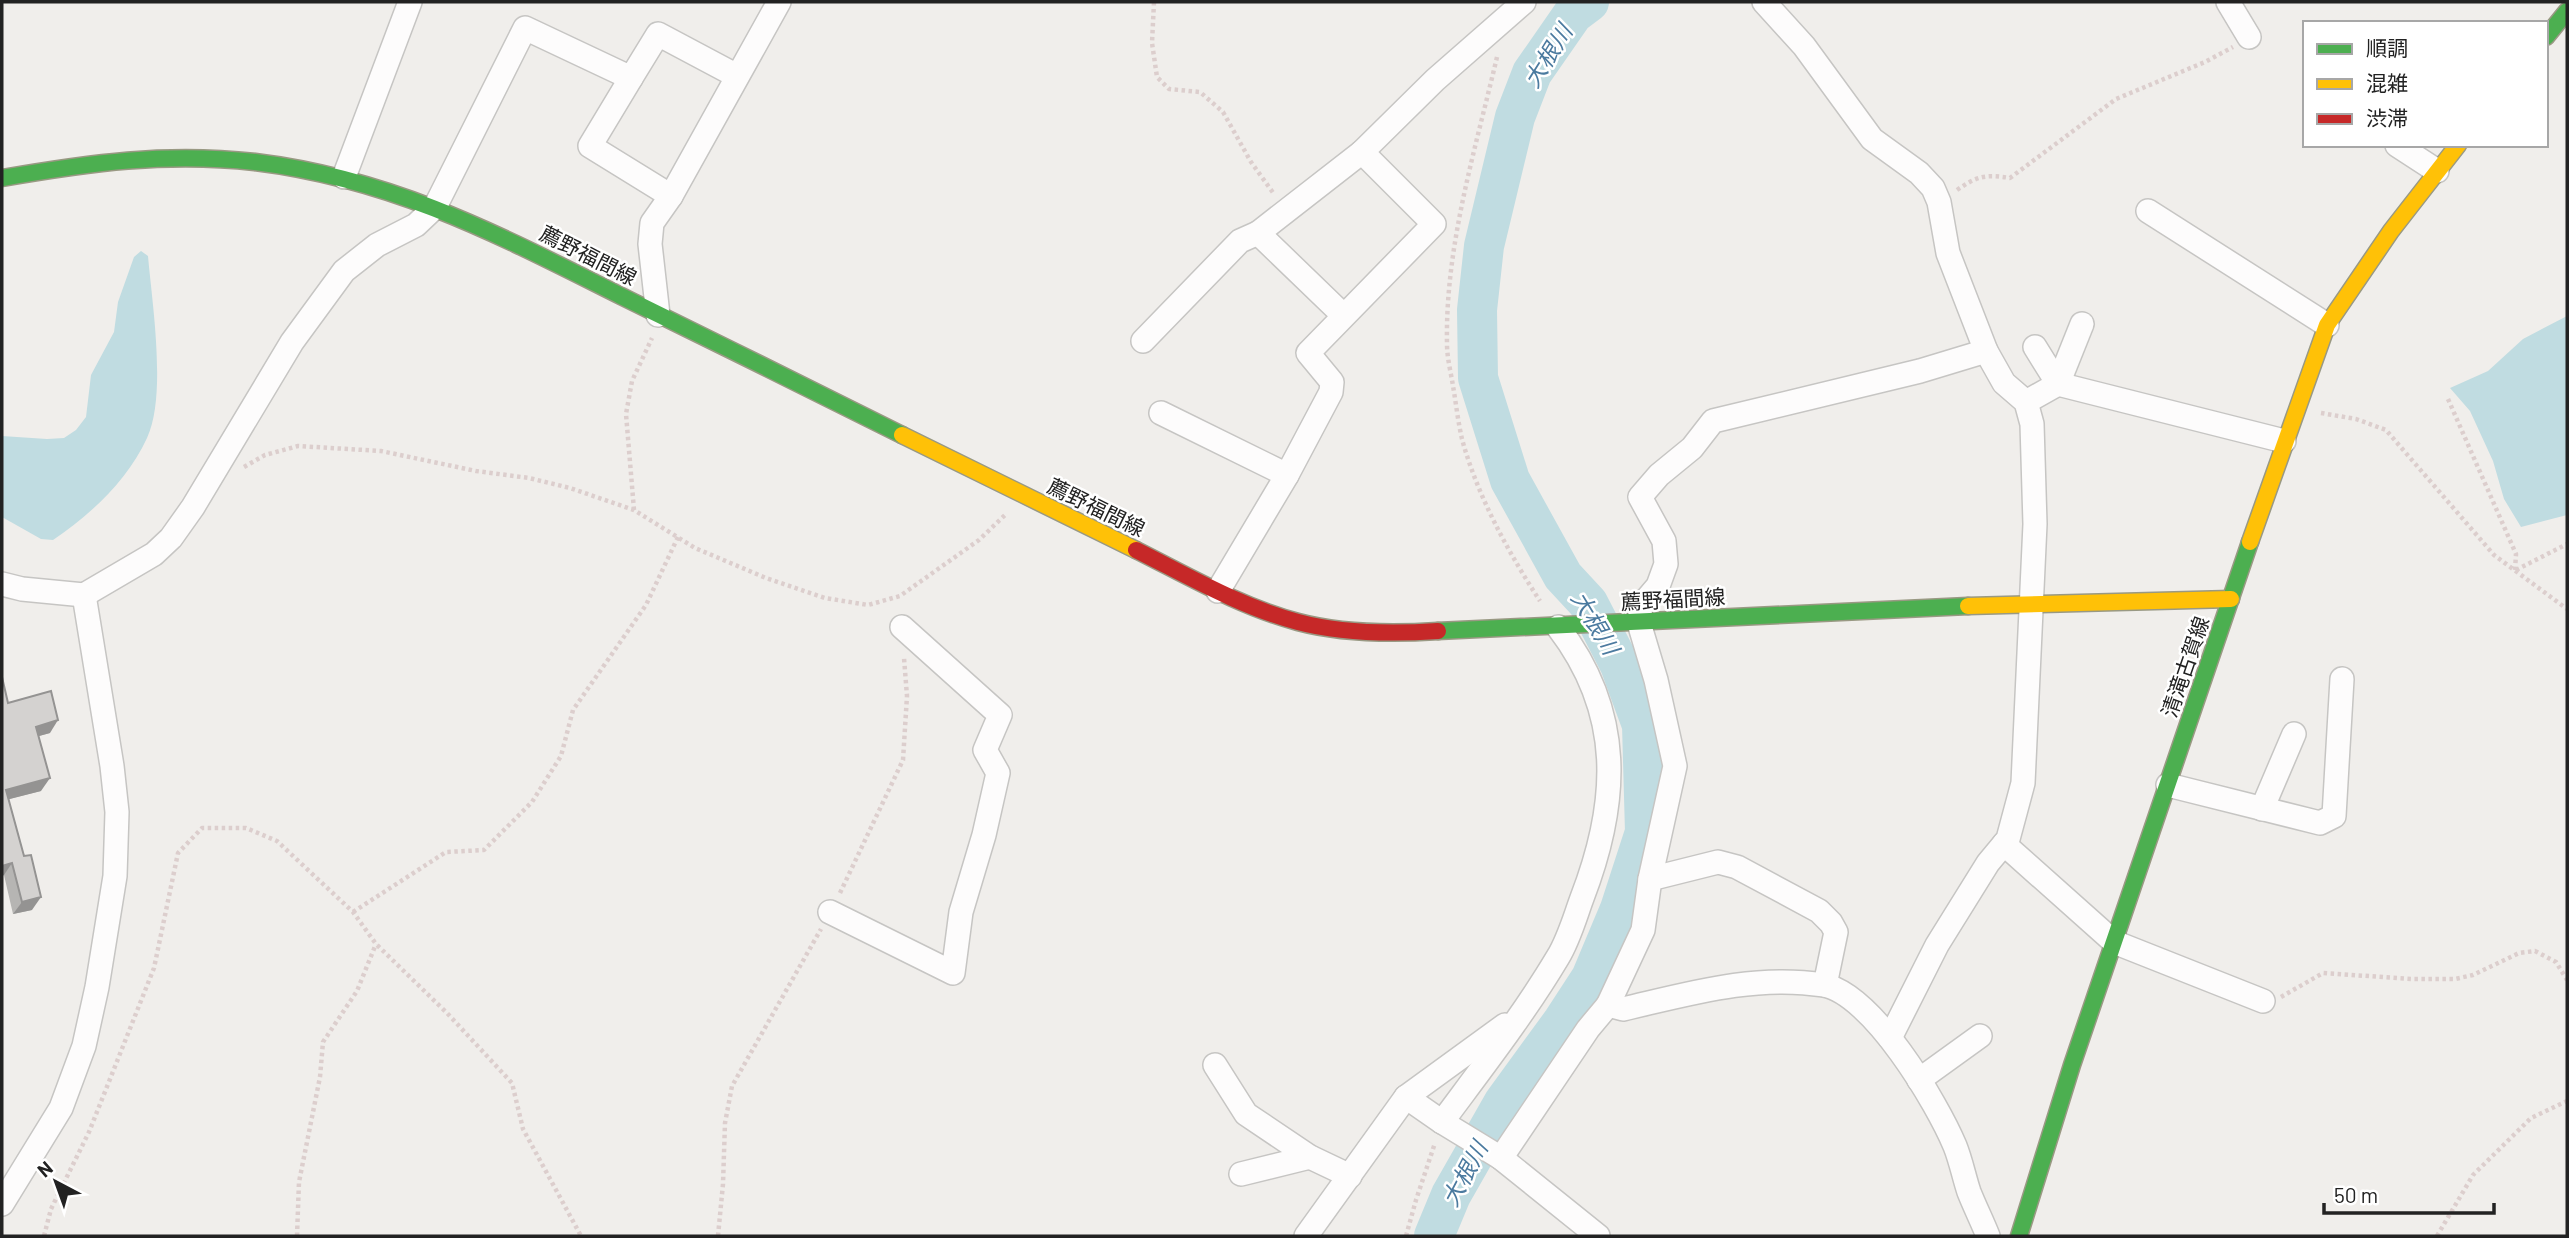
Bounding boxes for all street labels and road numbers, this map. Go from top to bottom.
street label: 薦野福間線 [536,220,641,290]
street label: 薦野福間線 [1044,472,1149,541]
street label: 薦野福間線 [1620,583,1726,614]
street label: 清滝古賀線 [2156,613,2213,720]

